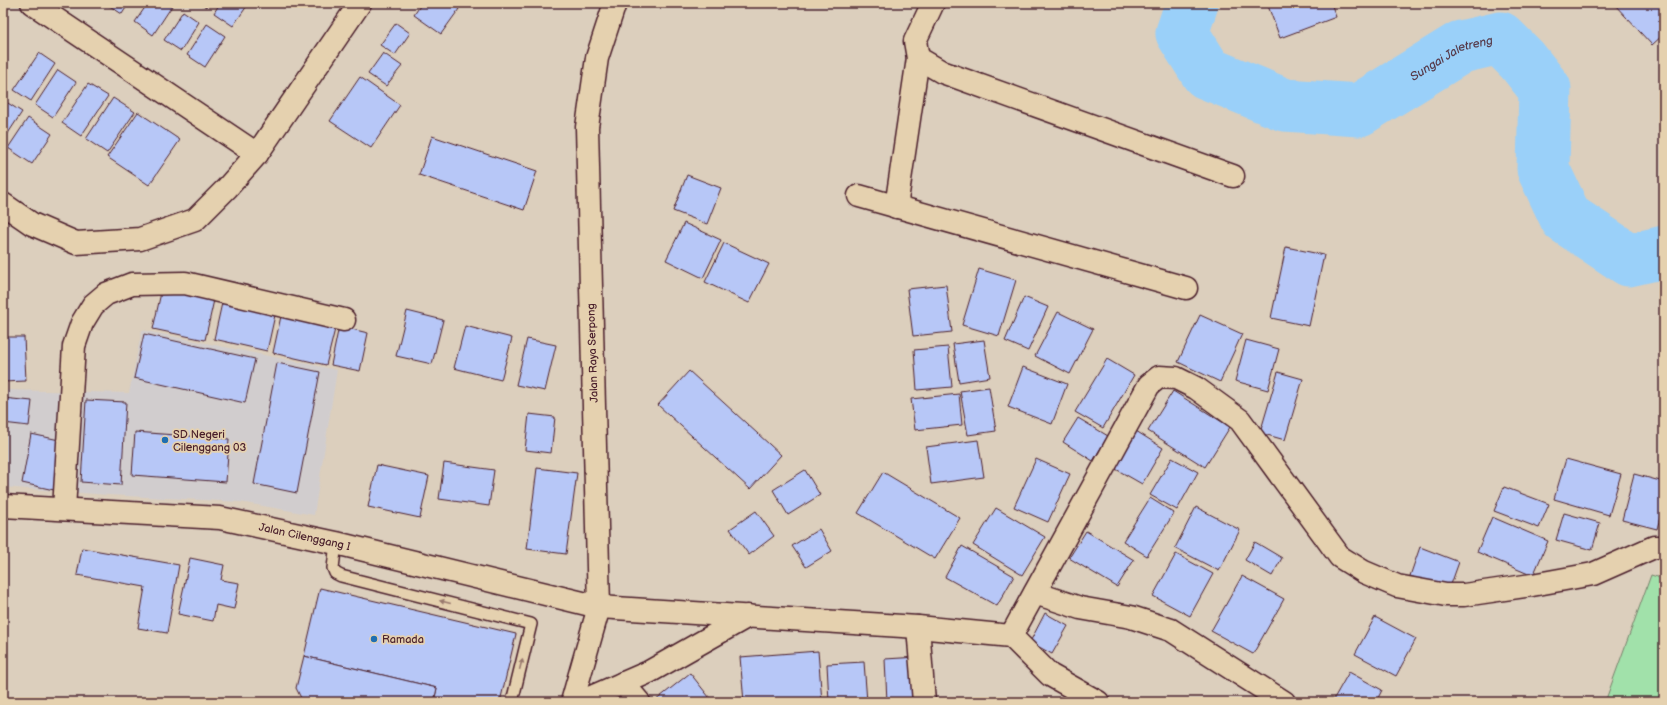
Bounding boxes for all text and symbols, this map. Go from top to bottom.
water label: Sungai Jaletreng [1407,33,1495,85]
street label: Jalan Raya Serpong [584,303,601,403]
place label: SD Negeri Cilenggang 03 [173,428,246,454]
marker: SD Negeri Cilenggang 03 [160,435,170,445]
street label: Jalan Cilenggang I [258,521,352,553]
one-way arrow [439,599,452,605]
place label: Ramada [382,633,424,646]
marker: Ramada [369,634,379,644]
one-way arrow [519,658,525,670]

